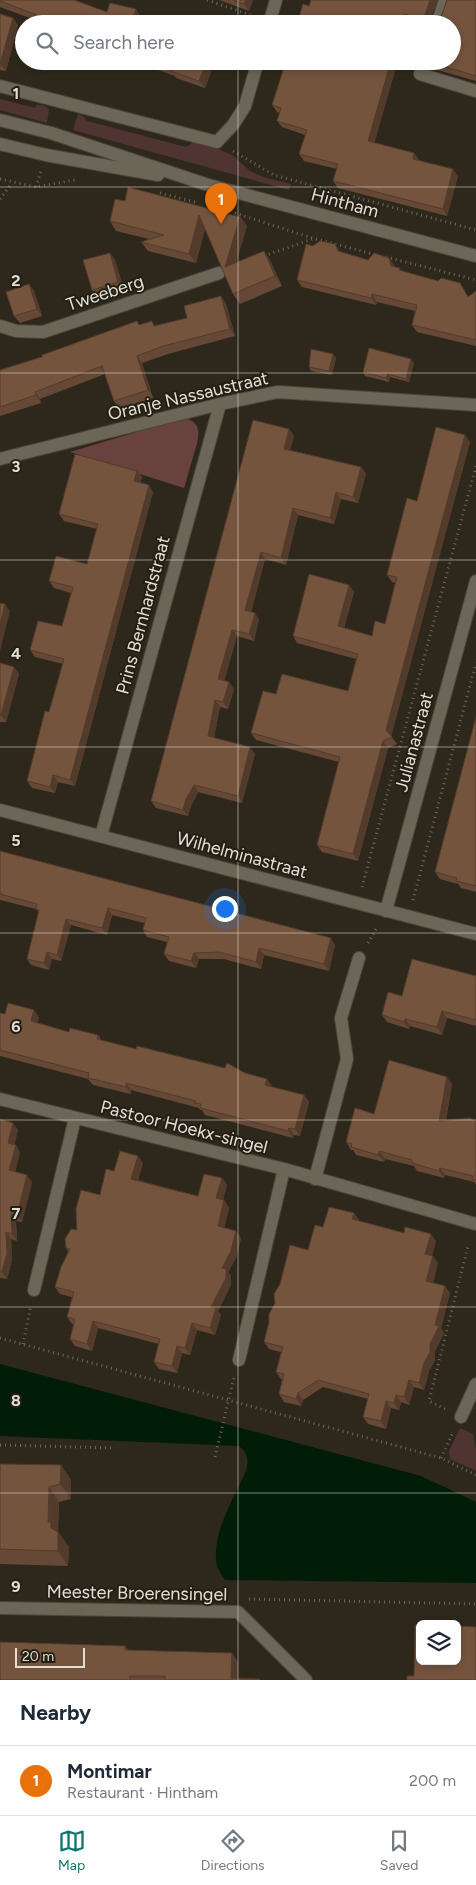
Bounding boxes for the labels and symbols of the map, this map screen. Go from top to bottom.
text: 1 [13,84,19,103]
pin: 1 [205,183,237,224]
street label: Hintham [309,183,381,223]
street label: Tweeberg [63,270,147,316]
text: 2 [11,271,21,290]
street label: Oranje Nassaustraat [106,367,271,425]
text: 3 [12,457,21,476]
street label: Prins Bernhardstraat [111,533,175,696]
text: 4 [11,644,21,663]
street label: Julianastraat [390,690,438,794]
street label: Wilhelminastraat [174,827,310,883]
text: 5 [11,831,21,850]
your location [212,896,238,922]
text: 6 [11,1017,21,1036]
street label: Pastoor Hoekx-singel [98,1096,270,1158]
text: 7 [12,1204,21,1223]
text: 8 [11,1391,21,1410]
text: 9 [11,1577,21,1596]
street label: Meester Broerensingel [46,1580,228,1606]
scale bar [15,1645,85,1668]

